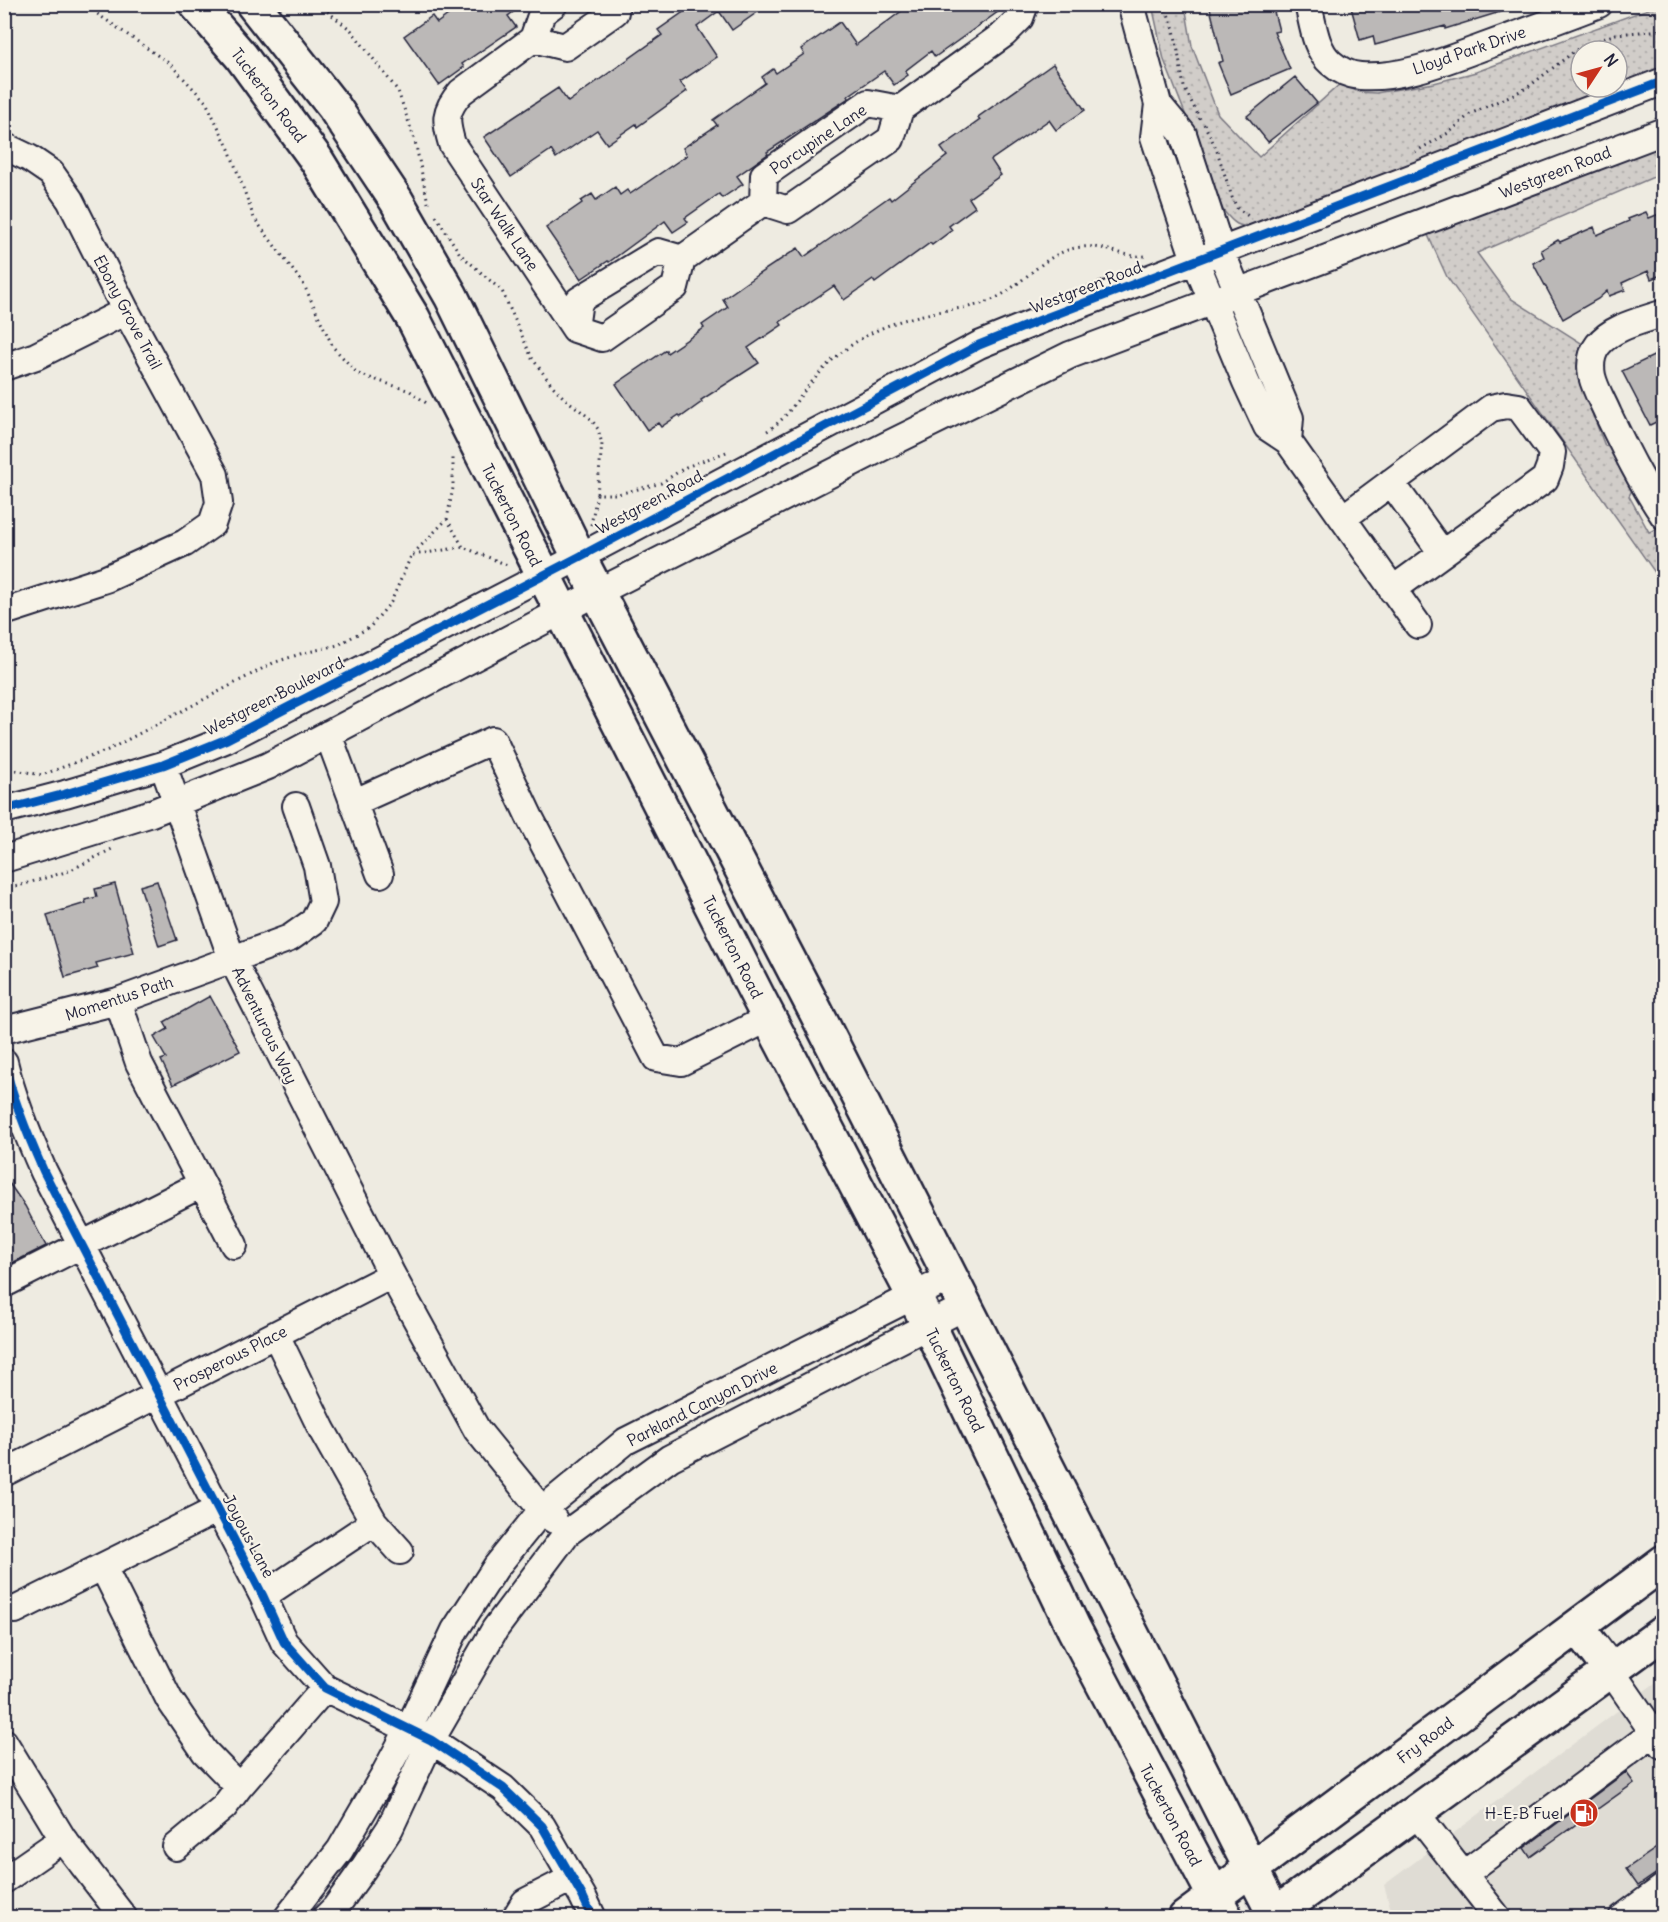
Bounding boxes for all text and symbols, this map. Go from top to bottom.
street label: Lloyd Park Drive [1410,21,1528,79]
north arrow [1569,39,1629,99]
street label: Tuckerton Road [227,44,311,146]
text: N [1600,50,1622,71]
street label: Porcupine Lane [766,99,870,179]
street label: Westgreen Road [1496,142,1614,202]
street label: Star Walk Lane [467,174,543,274]
street label: Ebony Grove Trail [90,252,166,372]
street label: Westgreen Road [1027,257,1145,317]
street label: Tuckerton Road [477,460,547,570]
street label: Westgreen Road [592,465,706,539]
street label: Westgreen Boulevard [201,652,347,740]
street label: Tuckerton Road [698,892,768,1002]
street label: Adventurous Way [228,963,302,1087]
street label: Momentus Path [62,971,176,1025]
street label: Prosperous Place [170,1321,290,1395]
street label: Tuckerton Road [921,1325,989,1435]
street label: Parkland Canyon Drive [624,1357,780,1451]
street label: Joyous Lane [219,1491,279,1581]
street label: Fry Road [1393,1712,1457,1768]
street label: Tuckerton Road [1136,1760,1206,1870]
fuel station icon: H-E-B Fuel [1568,1797,1600,1829]
place label: H-E-B Fuel [1485,1803,1563,1823]

